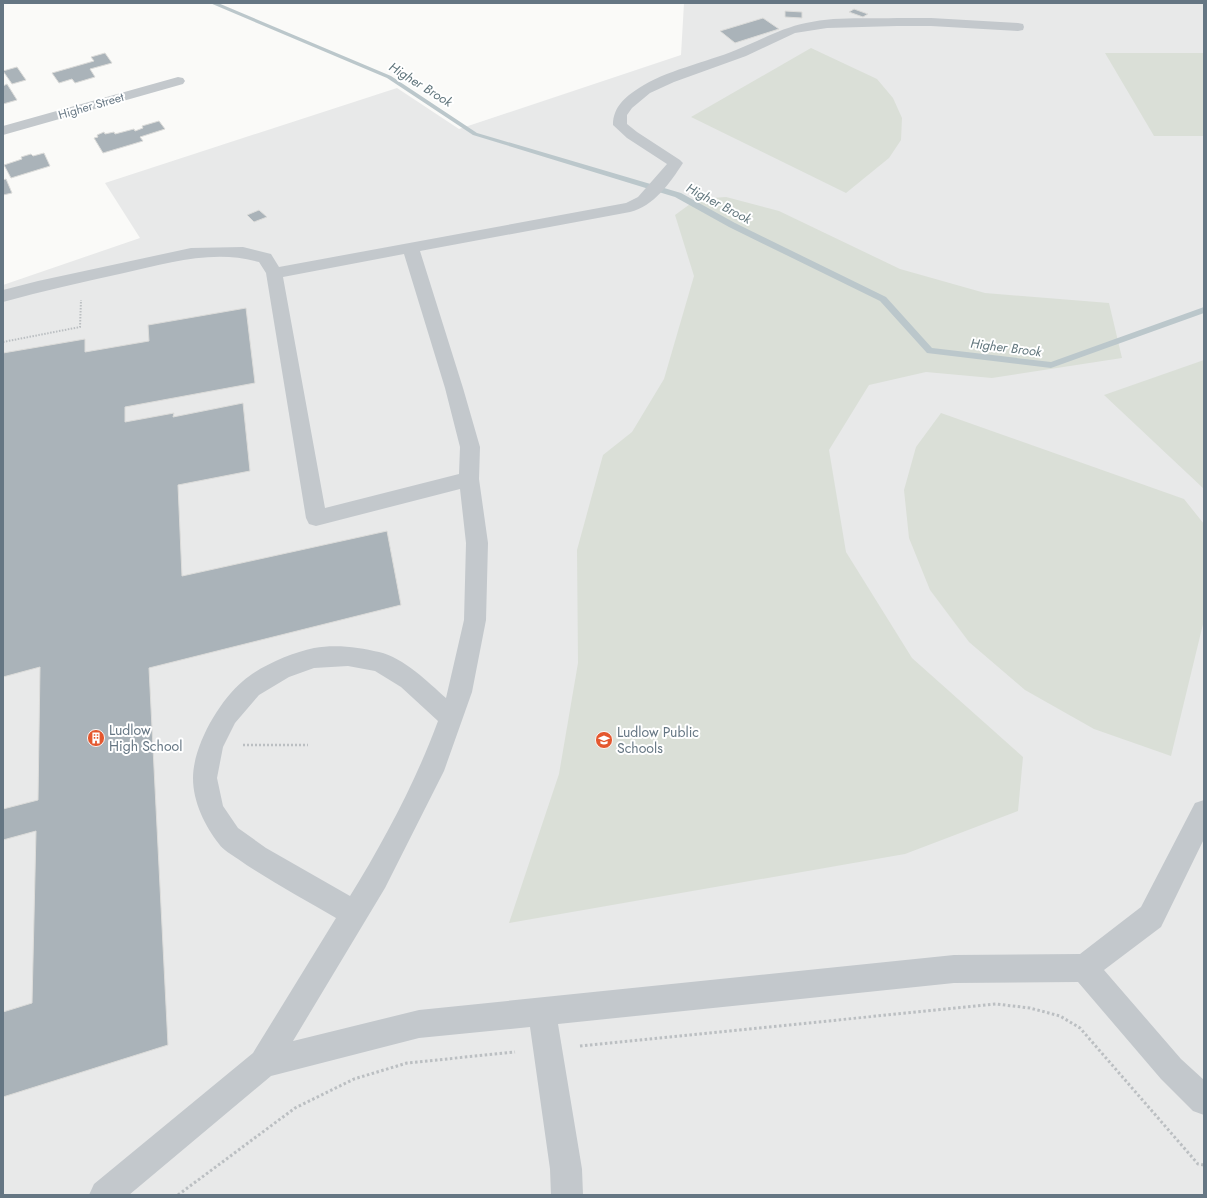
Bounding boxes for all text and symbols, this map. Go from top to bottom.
water label: Higher Brook [385,57,456,112]
street label: Higher Street [56,88,126,124]
water label: Higher Brook [683,178,755,229]
water label: Higher Brook [969,334,1043,361]
place label: Ludlow High School [109,720,182,756]
place label: Ludlow Public Schools [617,722,699,758]
building icon: Ludlow High School [86,728,106,748]
school or university icon: Ludlow Public Schools [594,730,614,750]

